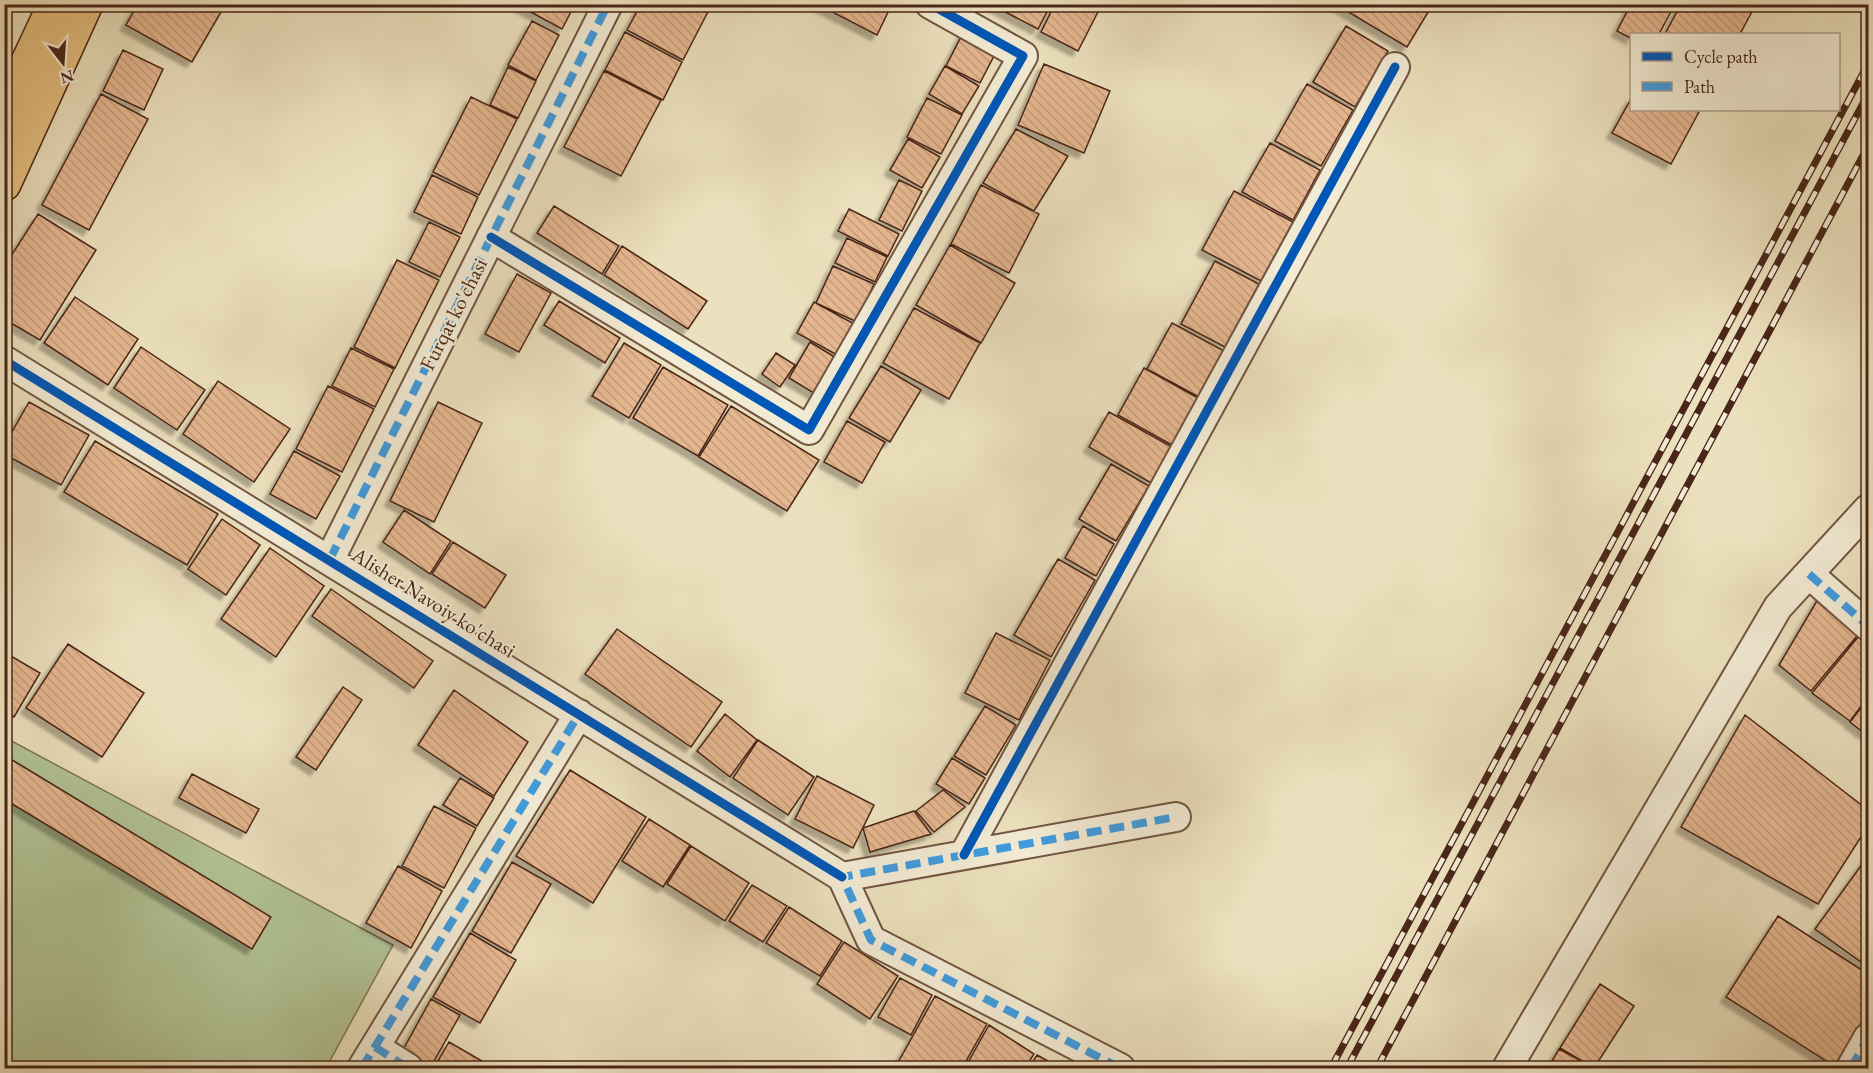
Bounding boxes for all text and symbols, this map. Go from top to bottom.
north arrow [33,33,93,93]
legend [1630,33,1840,111]
text: Cycle path [1684,45,1758,68]
text: N [58,65,77,89]
text: Path [1684,75,1715,98]
street label: Furqat ko'chasi [413,253,493,375]
street label: Alisher Navoiy ko'chasi [346,540,521,663]

